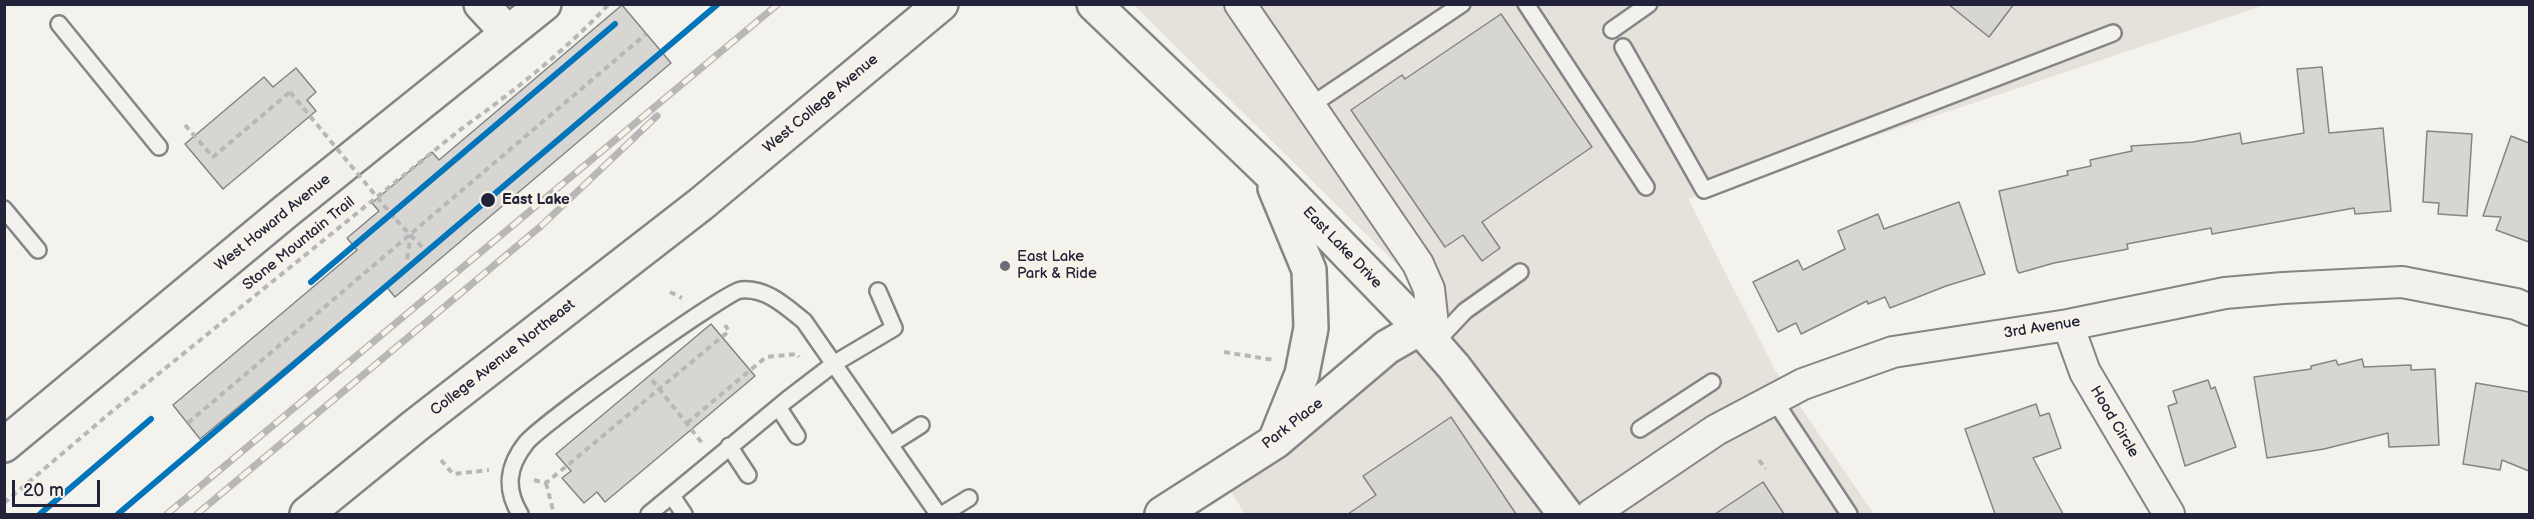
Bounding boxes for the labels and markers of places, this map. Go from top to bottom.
marker: East Lake [479,191,497,209]
place label: East Lake [502,191,570,209]
place label: East Lake Park & Ride [1017,248,1097,283]
marker: East Lake Park & Ride [998,259,1012,273]

